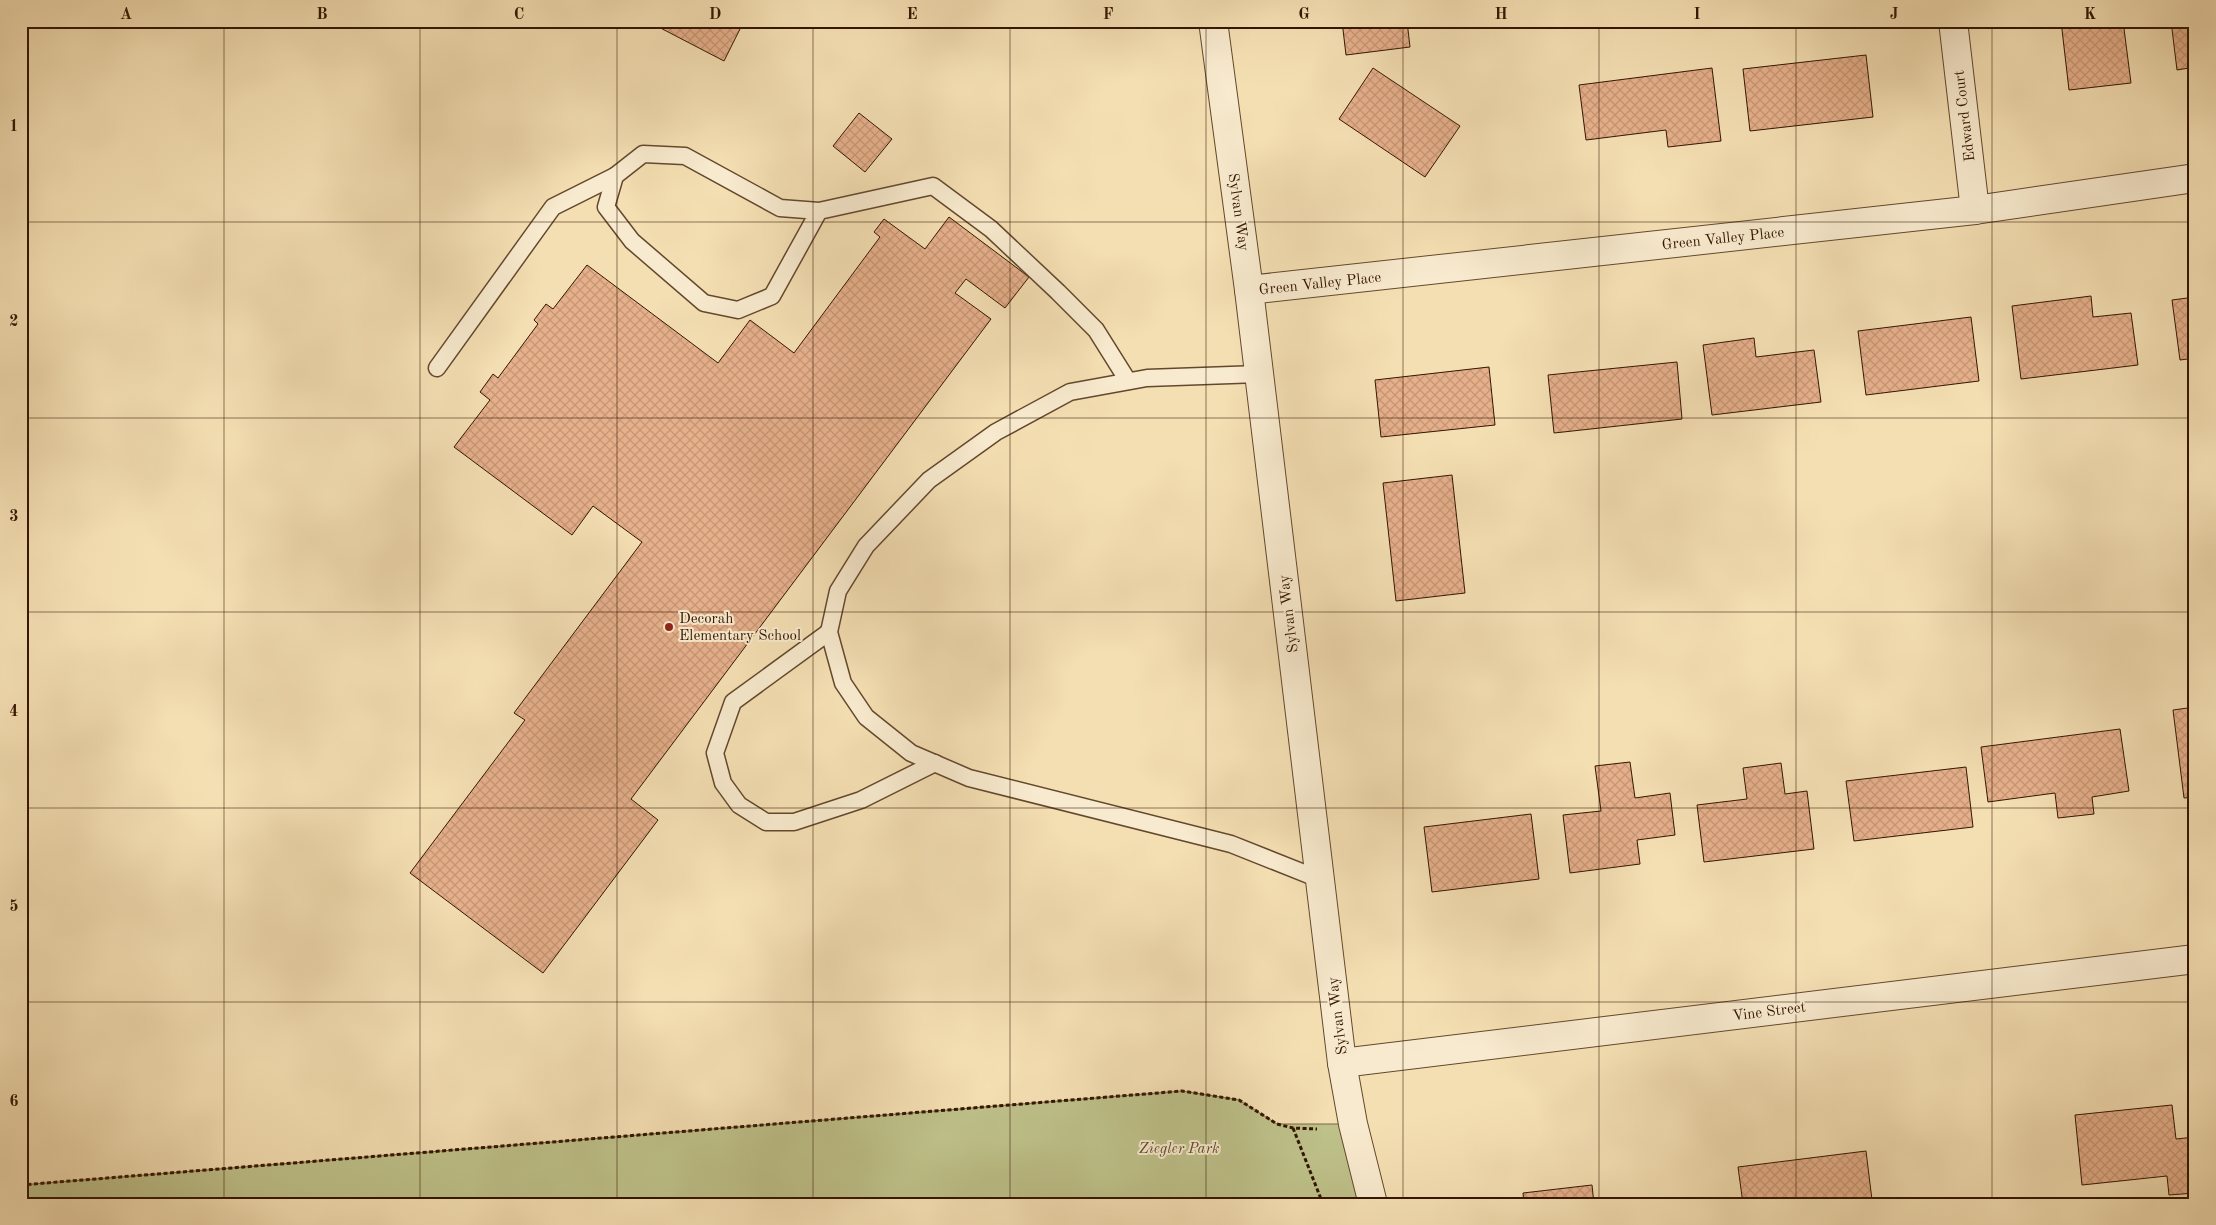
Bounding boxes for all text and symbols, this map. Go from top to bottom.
text: A [120,7,132,23]
text: B [316,7,328,23]
text: C [514,7,524,23]
text: D [709,7,721,23]
text: E [906,7,918,23]
text: F [1103,7,1114,23]
text: G [1298,7,1310,23]
text: H [1494,7,1508,23]
text: I [1693,7,1701,23]
text: J [1890,7,1899,23]
text: K [2084,7,2096,23]
street label: Edward Court [1952,69,1979,162]
text: 1 [9,119,19,135]
street label: Sylvan Way [1225,172,1250,252]
street label: Green Valley Place [1661,226,1785,253]
street label: Green Valley Place [1258,271,1382,298]
text: 2 [9,314,19,330]
text: 3 [9,509,19,525]
street label: Sylvan Way [1277,574,1302,654]
place label: Decorah Elementary School [679,612,801,644]
marker: Decorah Elementary School [663,621,675,633]
text: 4 [9,704,19,720]
text: 5 [9,899,19,915]
street label: Sylvan Way [1326,976,1351,1056]
street label: Vine Street [1732,1001,1807,1024]
text: 6 [9,1094,19,1110]
park label: Ziegler Park [1139,1142,1219,1157]

